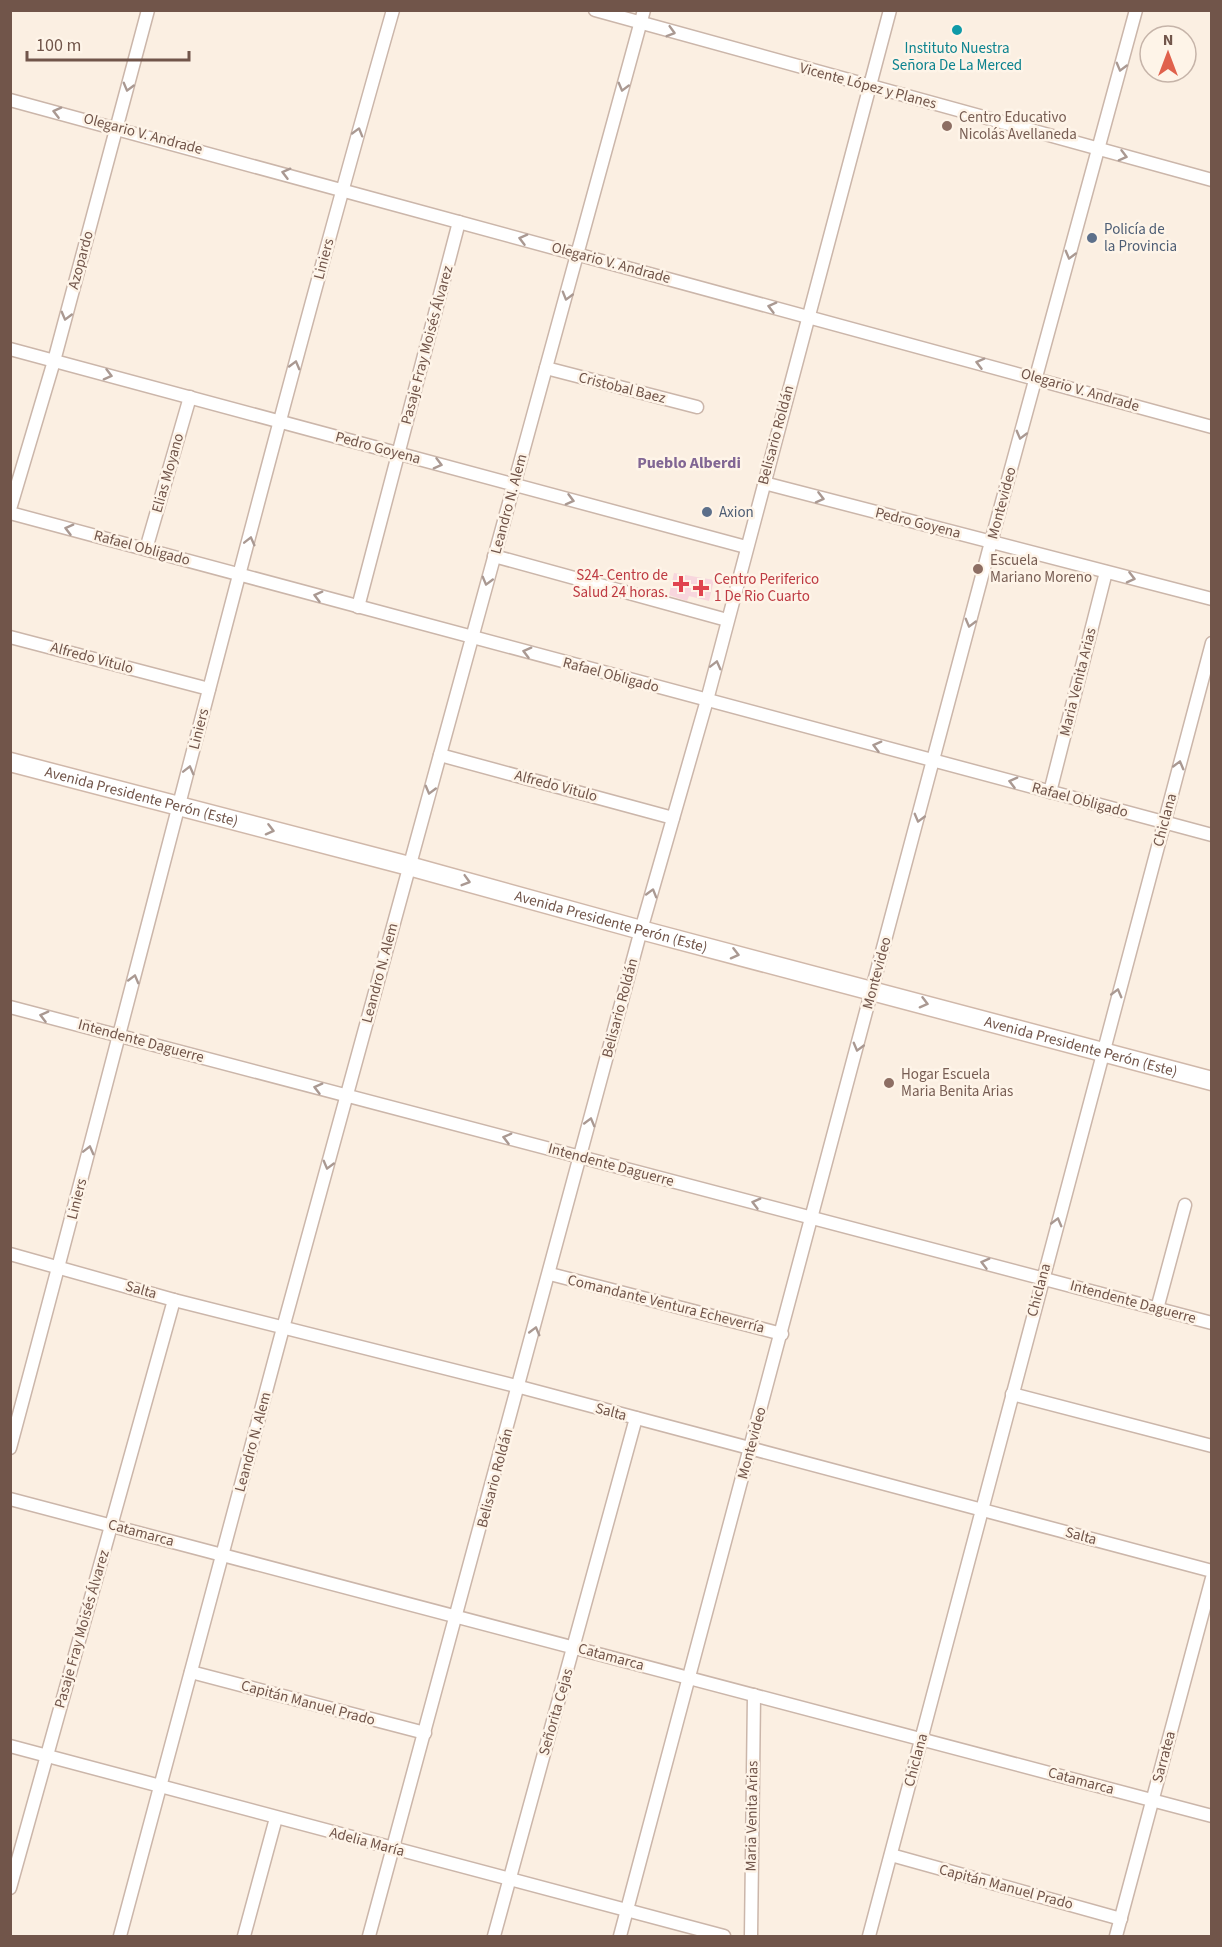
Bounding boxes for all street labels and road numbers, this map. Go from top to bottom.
street label: Vicente López y Planes [797,58,939,114]
street label: Olegario V. Andrade [81,108,205,160]
street label: Azopardo [63,228,99,292]
street label: Liniers [308,236,340,282]
street label: Olegario V. Andrade [549,237,673,289]
street label: Pasaje Fray Moisés Álvarez [396,263,458,427]
street label: Olegario V. Andrade [1018,363,1142,417]
street label: Cristobal Baez [576,367,668,409]
street label: Belisario Roldán [753,383,799,487]
street label: Pedro Goyena [333,427,423,469]
street label: Elias Moyano [147,431,189,515]
street label: Leandro N. Alem [486,452,532,556]
street label: Montevideo [982,464,1022,542]
street label: Pedro Goyena [873,502,963,544]
street label: Rafael Obligado [91,525,193,571]
street label: Maria Venita Arias [1054,626,1102,738]
street label: Alfredo Vitulo [48,637,136,679]
street label: Rafael Obligado [560,652,662,698]
street label: Liniers [184,706,214,752]
street label: Avenida Presidente Perón (Este) [43,761,241,832]
street label: Alfredo Vitulo [512,765,600,807]
street label: Rafael Obligado [1029,777,1131,823]
street label: Chiclana [1148,791,1182,849]
street label: Avenida Presidente Perón (Este) [512,885,710,958]
street label: Leandro N. Alem [357,921,403,1025]
street label: Montevideo [857,934,897,1012]
street label: Belisario Roldán [597,956,643,1060]
street label: Avenida Presidente Perón (Este) [982,1011,1180,1082]
street label: Intendente Daguerre [76,1014,206,1068]
street label: Intendente Daguerre [546,1138,676,1192]
street label: Liniers [62,1176,92,1222]
street label: Chiclana [1022,1261,1056,1319]
street label: Comandante Ventura Echeverría [565,1269,767,1339]
street label: Intendente Daguerre [1068,1275,1198,1329]
street label: Salta [123,1276,159,1304]
street label: Leandro N. Alem [230,1390,276,1494]
street label: Salta [593,1398,629,1426]
street label: Montevideo [732,1404,772,1482]
street label: Belisario Roldán [472,1426,518,1530]
street label: Catamarca [106,1514,176,1552]
street label: Salta [1063,1522,1099,1550]
street label: Pasaje Fray Moisés Álvarez [49,1547,115,1711]
street label: Catamarca [576,1638,646,1676]
street label: Señorita Cejas [534,1666,578,1758]
street label: Capitán Manuel Prado [239,1675,377,1731]
street label: Sarratea [1147,1729,1181,1785]
street label: Chiclana [899,1731,933,1789]
street label: Maria Venita Arias [741,1760,763,1872]
street label: Catamarca [1046,1762,1116,1800]
street label: Adelia María [327,1822,407,1862]
street label: Capitán Manuel Prado [937,1859,1075,1915]

